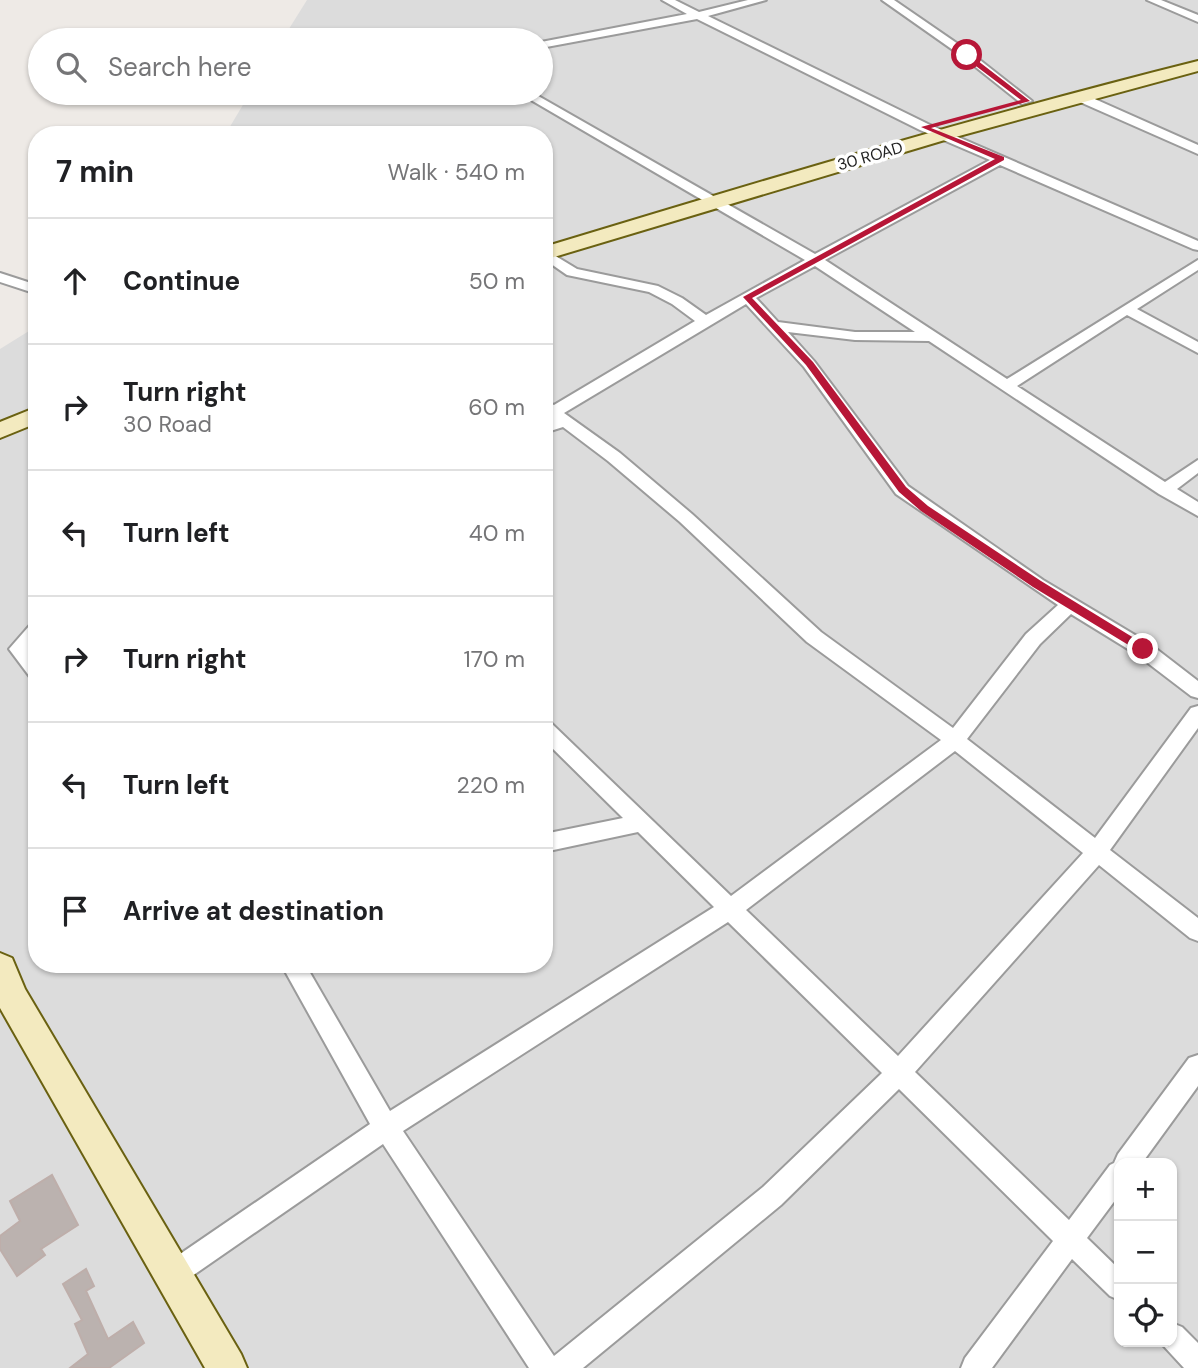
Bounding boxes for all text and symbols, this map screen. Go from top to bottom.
search box [28,28,553,105]
route start [951,39,982,70]
icon: search [52,48,90,86]
text: Search here [108,50,251,84]
street label: 30 ROAD [835,137,905,175]
text: 7 min [56,152,134,191]
text: Walk · 540 m [388,157,525,187]
icon: ahead [56,262,94,300]
text: Continue [123,264,240,298]
text: 50 m [469,266,525,296]
text: Turn right [123,375,247,409]
icon: right [56,388,94,426]
text: 60 m [468,392,525,422]
text: 30 Road [123,409,212,439]
icon: left [56,514,94,552]
text: Turn left [123,516,230,550]
text: 40 m [469,518,525,548]
route end [1127,633,1158,664]
icon: right [56,640,94,678]
text: Turn right [123,642,247,676]
text: 170 m [464,644,525,674]
icon: left [56,766,94,804]
text: Turn left [123,768,230,802]
text: 220 m [456,770,525,800]
icon: arrive [56,892,94,930]
text: Arrive at destination [123,894,384,928]
map controls [1114,1158,1177,1347]
button: + [1114,1158,1177,1221]
button: − [1114,1221,1177,1284]
button: locate [1114,1284,1177,1347]

